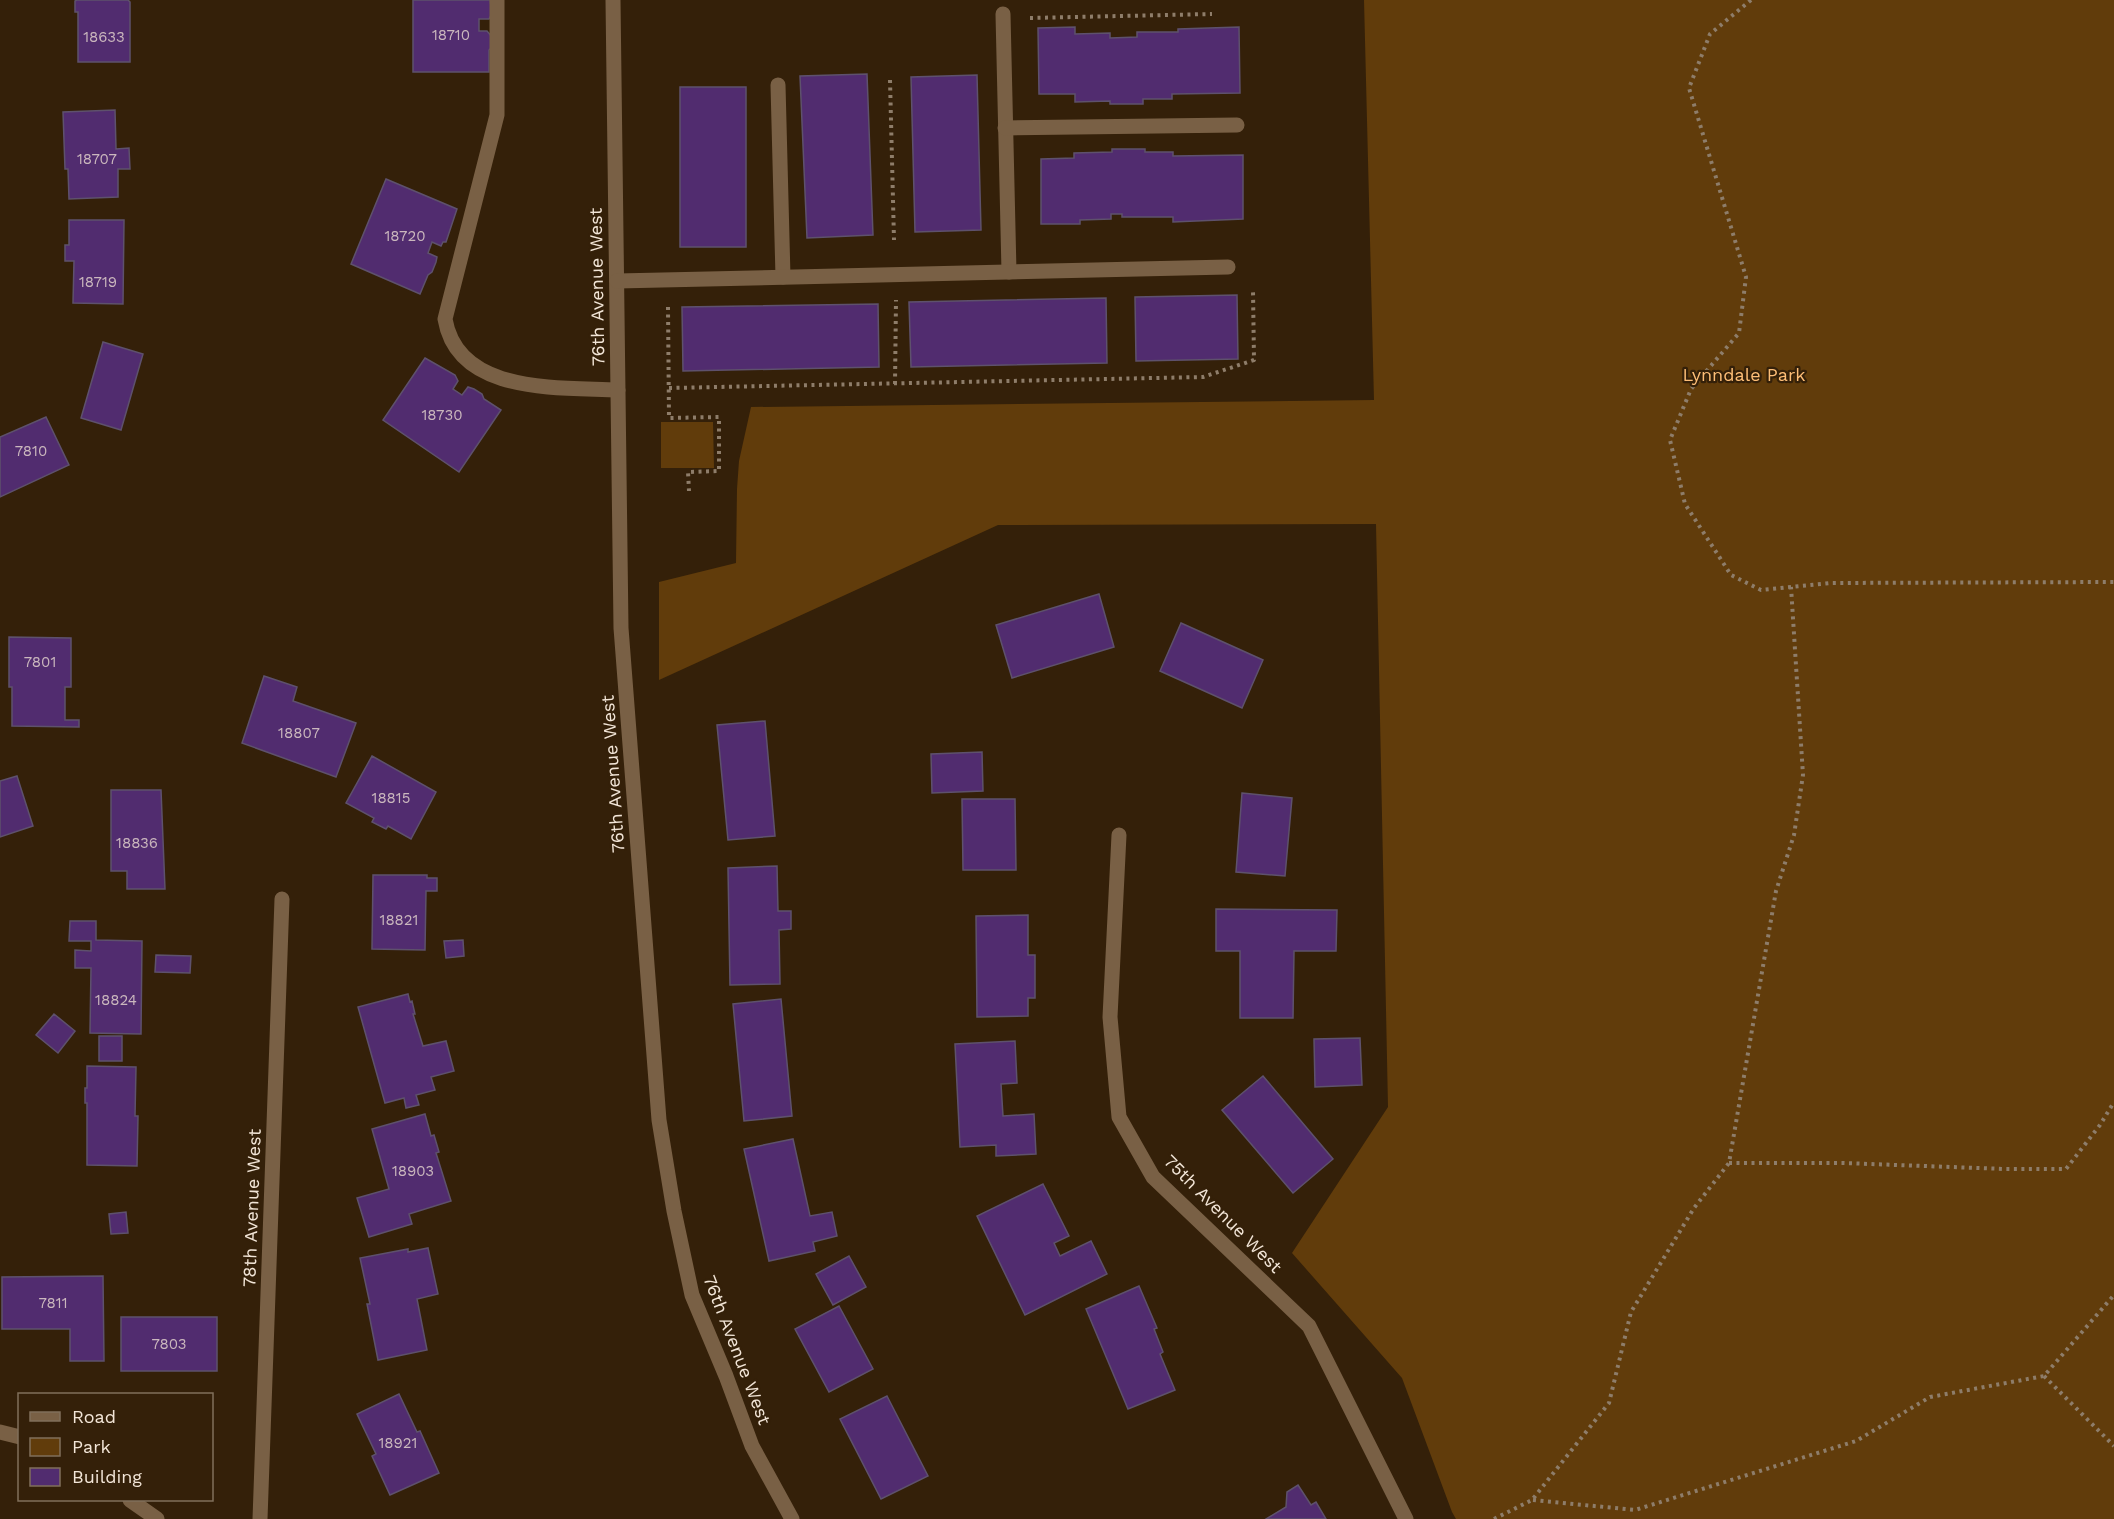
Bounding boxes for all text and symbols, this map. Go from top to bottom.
house number: 18710 [432,26,470,44]
house number: 18633 [83,28,125,46]
house number: 18707 [77,150,117,168]
street label: 76th Avenue West [585,207,608,366]
house number: 18720 [385,227,425,245]
house number: 18719 [79,273,117,291]
park label: Lynndale Park [1683,364,1805,385]
house number: 18730 [422,406,462,424]
house number: 7810 [15,442,47,460]
house number: 7801 [24,653,56,671]
street label: 76th Avenue West [596,694,628,854]
house number: 18807 [278,724,320,742]
house number: 18815 [372,789,410,807]
house number: 18836 [116,834,158,852]
house number: 18821 [380,911,418,929]
house number: 18824 [95,991,137,1009]
street label: 78th Avenue West [238,1128,265,1288]
street label: 75th Avenue West [1160,1150,1287,1277]
house number: 18903 [392,1162,434,1180]
street label: 76th Avenue West [699,1272,776,1428]
house number: 7811 [38,1294,68,1312]
house number: 7803 [151,1335,187,1353]
legend [18,1393,213,1501]
text: Road [72,1406,116,1427]
house number: 18921 [379,1434,417,1452]
text: Park [72,1436,111,1457]
text: Building [72,1466,142,1487]

